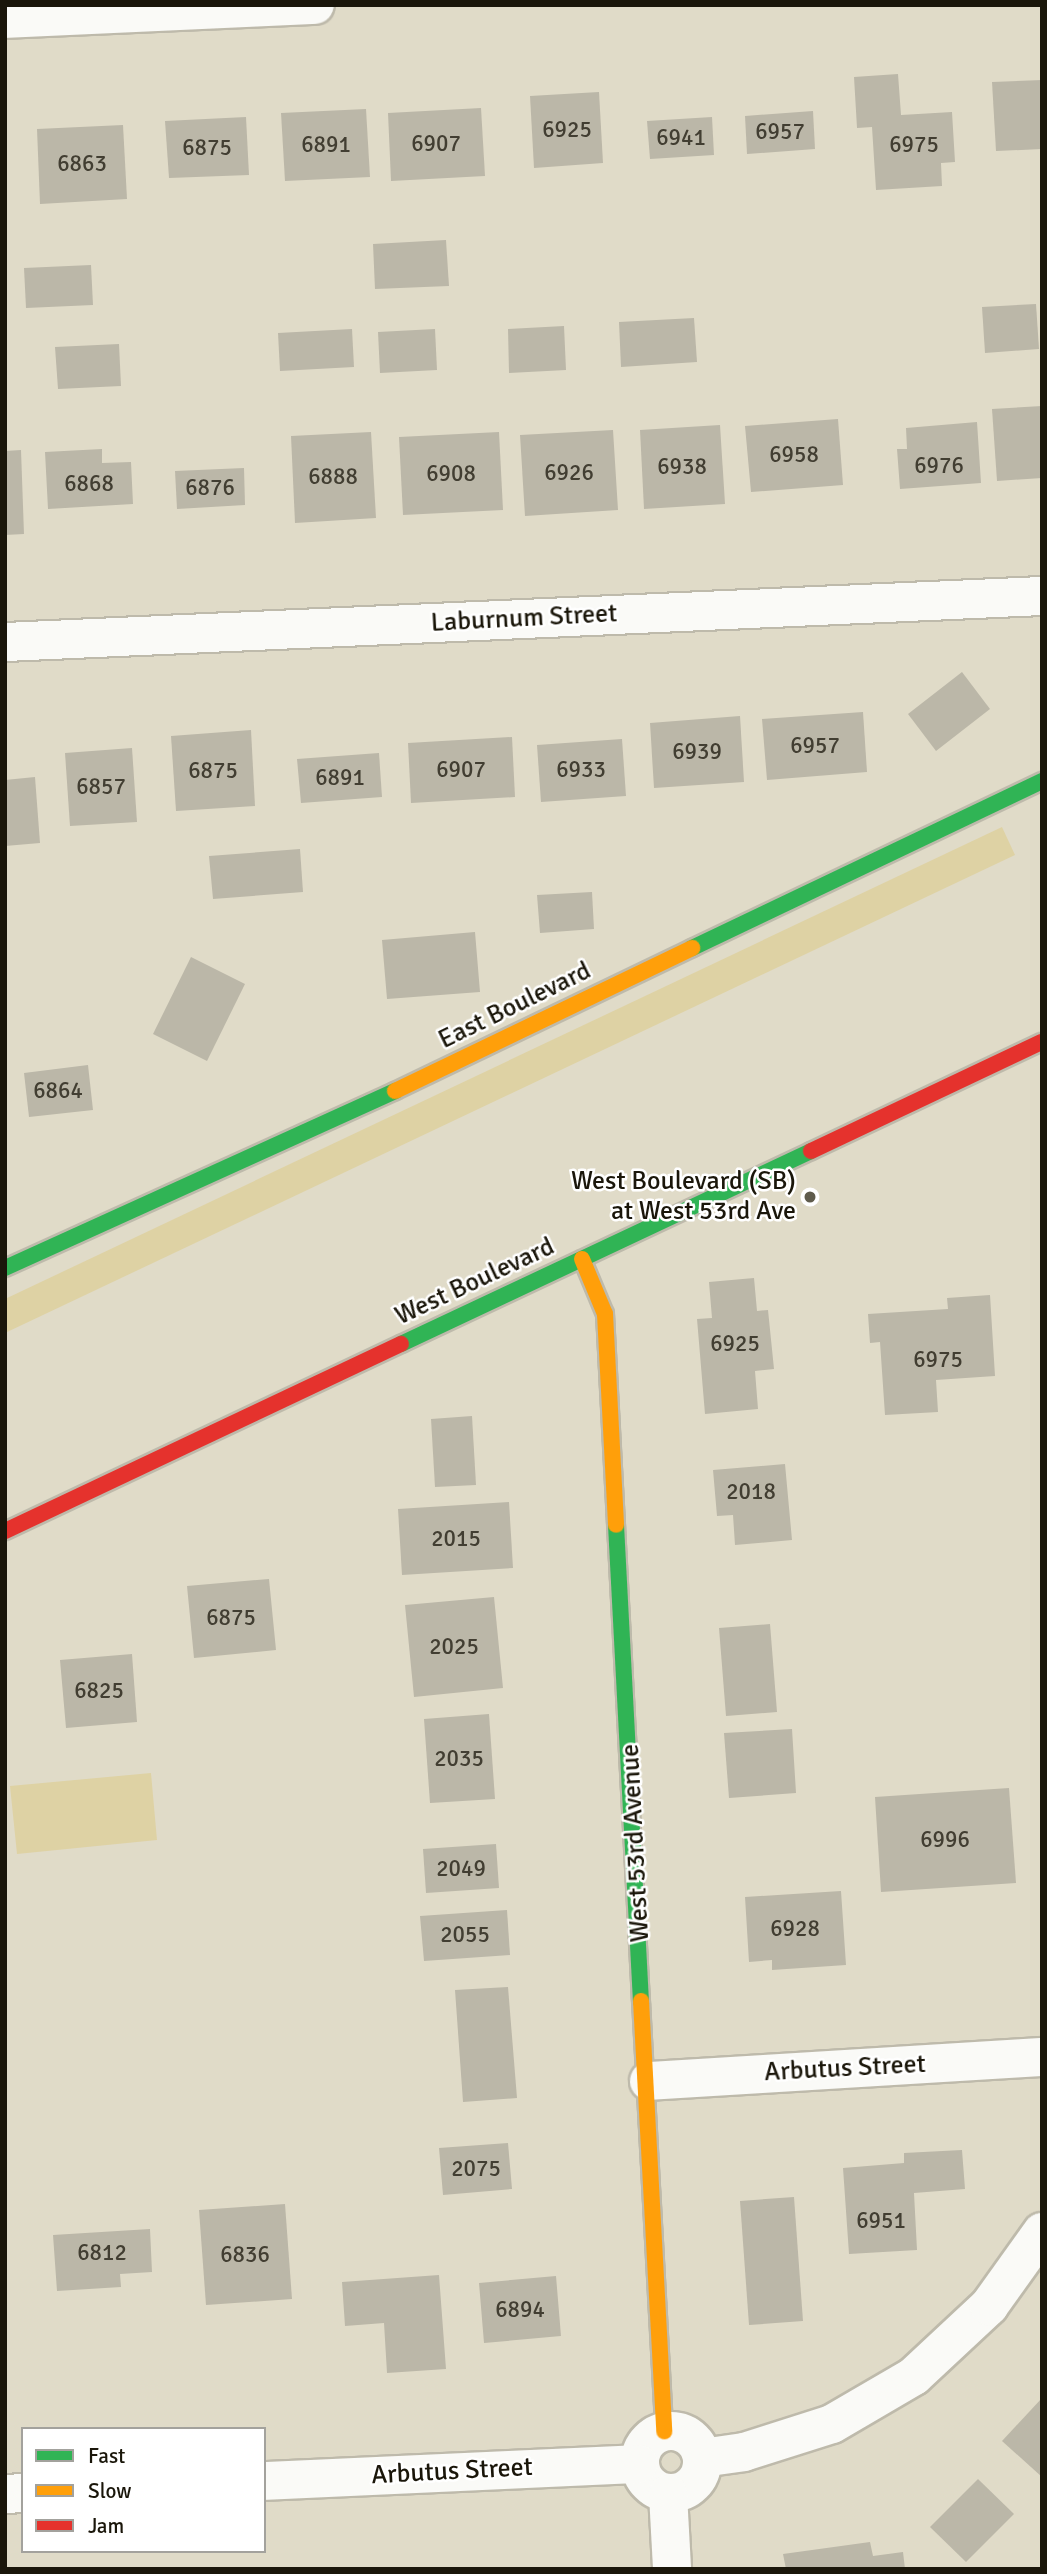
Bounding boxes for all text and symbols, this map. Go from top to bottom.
house number: 6925 [542,116,592,144]
house number: 6957 [755,118,805,146]
house number: 6941 [656,124,706,152]
house number: 6907 [411,130,461,158]
house number: 6891 [301,131,351,159]
house number: 6975 [889,131,939,159]
house number: 6875 [182,134,232,162]
house number: 6863 [57,150,107,178]
house number: 6958 [769,441,819,469]
house number: 6976 [914,452,964,480]
house number: 6938 [657,453,707,481]
house number: 6926 [544,459,594,487]
house number: 6908 [426,460,476,488]
house number: 6888 [308,463,358,491]
house number: 6868 [64,470,114,498]
house number: 6876 [185,474,235,502]
street label: Laburnum Street [430,599,618,639]
house number: 6957 [790,732,840,760]
house number: 6939 [672,738,722,766]
house number: 6907 [436,756,486,784]
house number: 6933 [556,756,606,784]
house number: 6875 [188,757,238,785]
house number: 6891 [315,764,365,792]
house number: 6857 [76,773,126,801]
street label: East Boulevard [434,956,596,1056]
house number: 6864 [33,1077,83,1105]
place label: West Boulevard (SB) at West 53rd Ave [571,1166,796,1228]
marker: West Boulevard (SB) at West 53rd Ave [802,1189,818,1205]
street label: West Boulevard [391,1232,559,1332]
house number: 6925 [710,1330,760,1358]
house number: 6975 [913,1346,963,1374]
house number: 2018 [726,1478,776,1506]
house number: 2015 [431,1525,481,1553]
house number: 6875 [206,1604,256,1632]
house number: 2025 [429,1633,479,1661]
house number: 6825 [74,1677,124,1705]
street label: West 53rd Avenue [615,1743,657,1943]
house number: 2035 [434,1745,484,1773]
house number: 6996 [920,1826,970,1854]
house number: 2049 [436,1855,486,1883]
house number: 6928 [770,1915,820,1943]
house number: 2055 [440,1921,490,1949]
street label: Arbutus Street [764,2049,926,2089]
house number: 2075 [451,2155,501,2183]
house number: 6951 [856,2207,906,2235]
house number: 6812 [77,2239,127,2267]
house number: 6836 [220,2241,270,2269]
house number: 6894 [495,2296,545,2324]
legend [21,2427,266,2553]
text: Fast [88,2443,125,2469]
street label: Arbutus Street [371,2452,533,2492]
text: Slow [88,2478,132,2504]
text: Jam [88,2513,124,2539]

